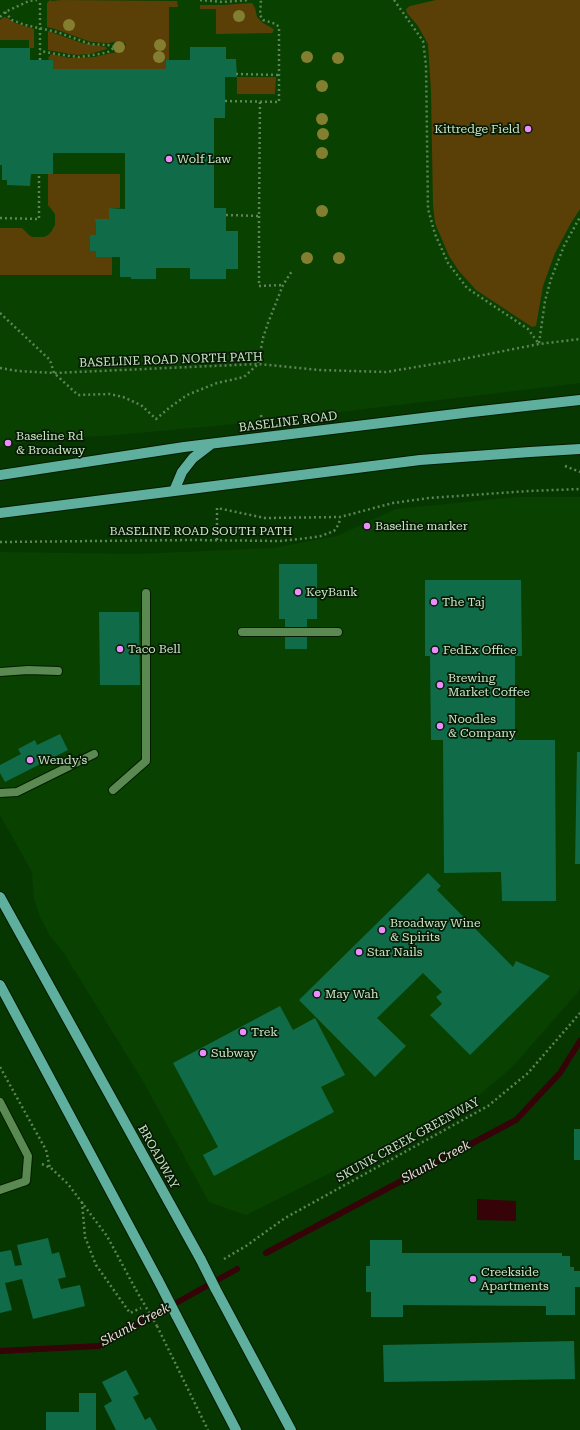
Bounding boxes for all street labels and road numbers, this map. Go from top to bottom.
street label: BASELINE ROAD NORTH PATH [79,350,263,370]
street label: BASELINE ROAD [238,409,338,435]
street label: BASELINE ROAD SOUTH PATH [109,524,293,538]
street label: SKUNK CREEK GREENWAY [334,1095,482,1185]
street label: BROADWAY [135,1123,181,1191]

